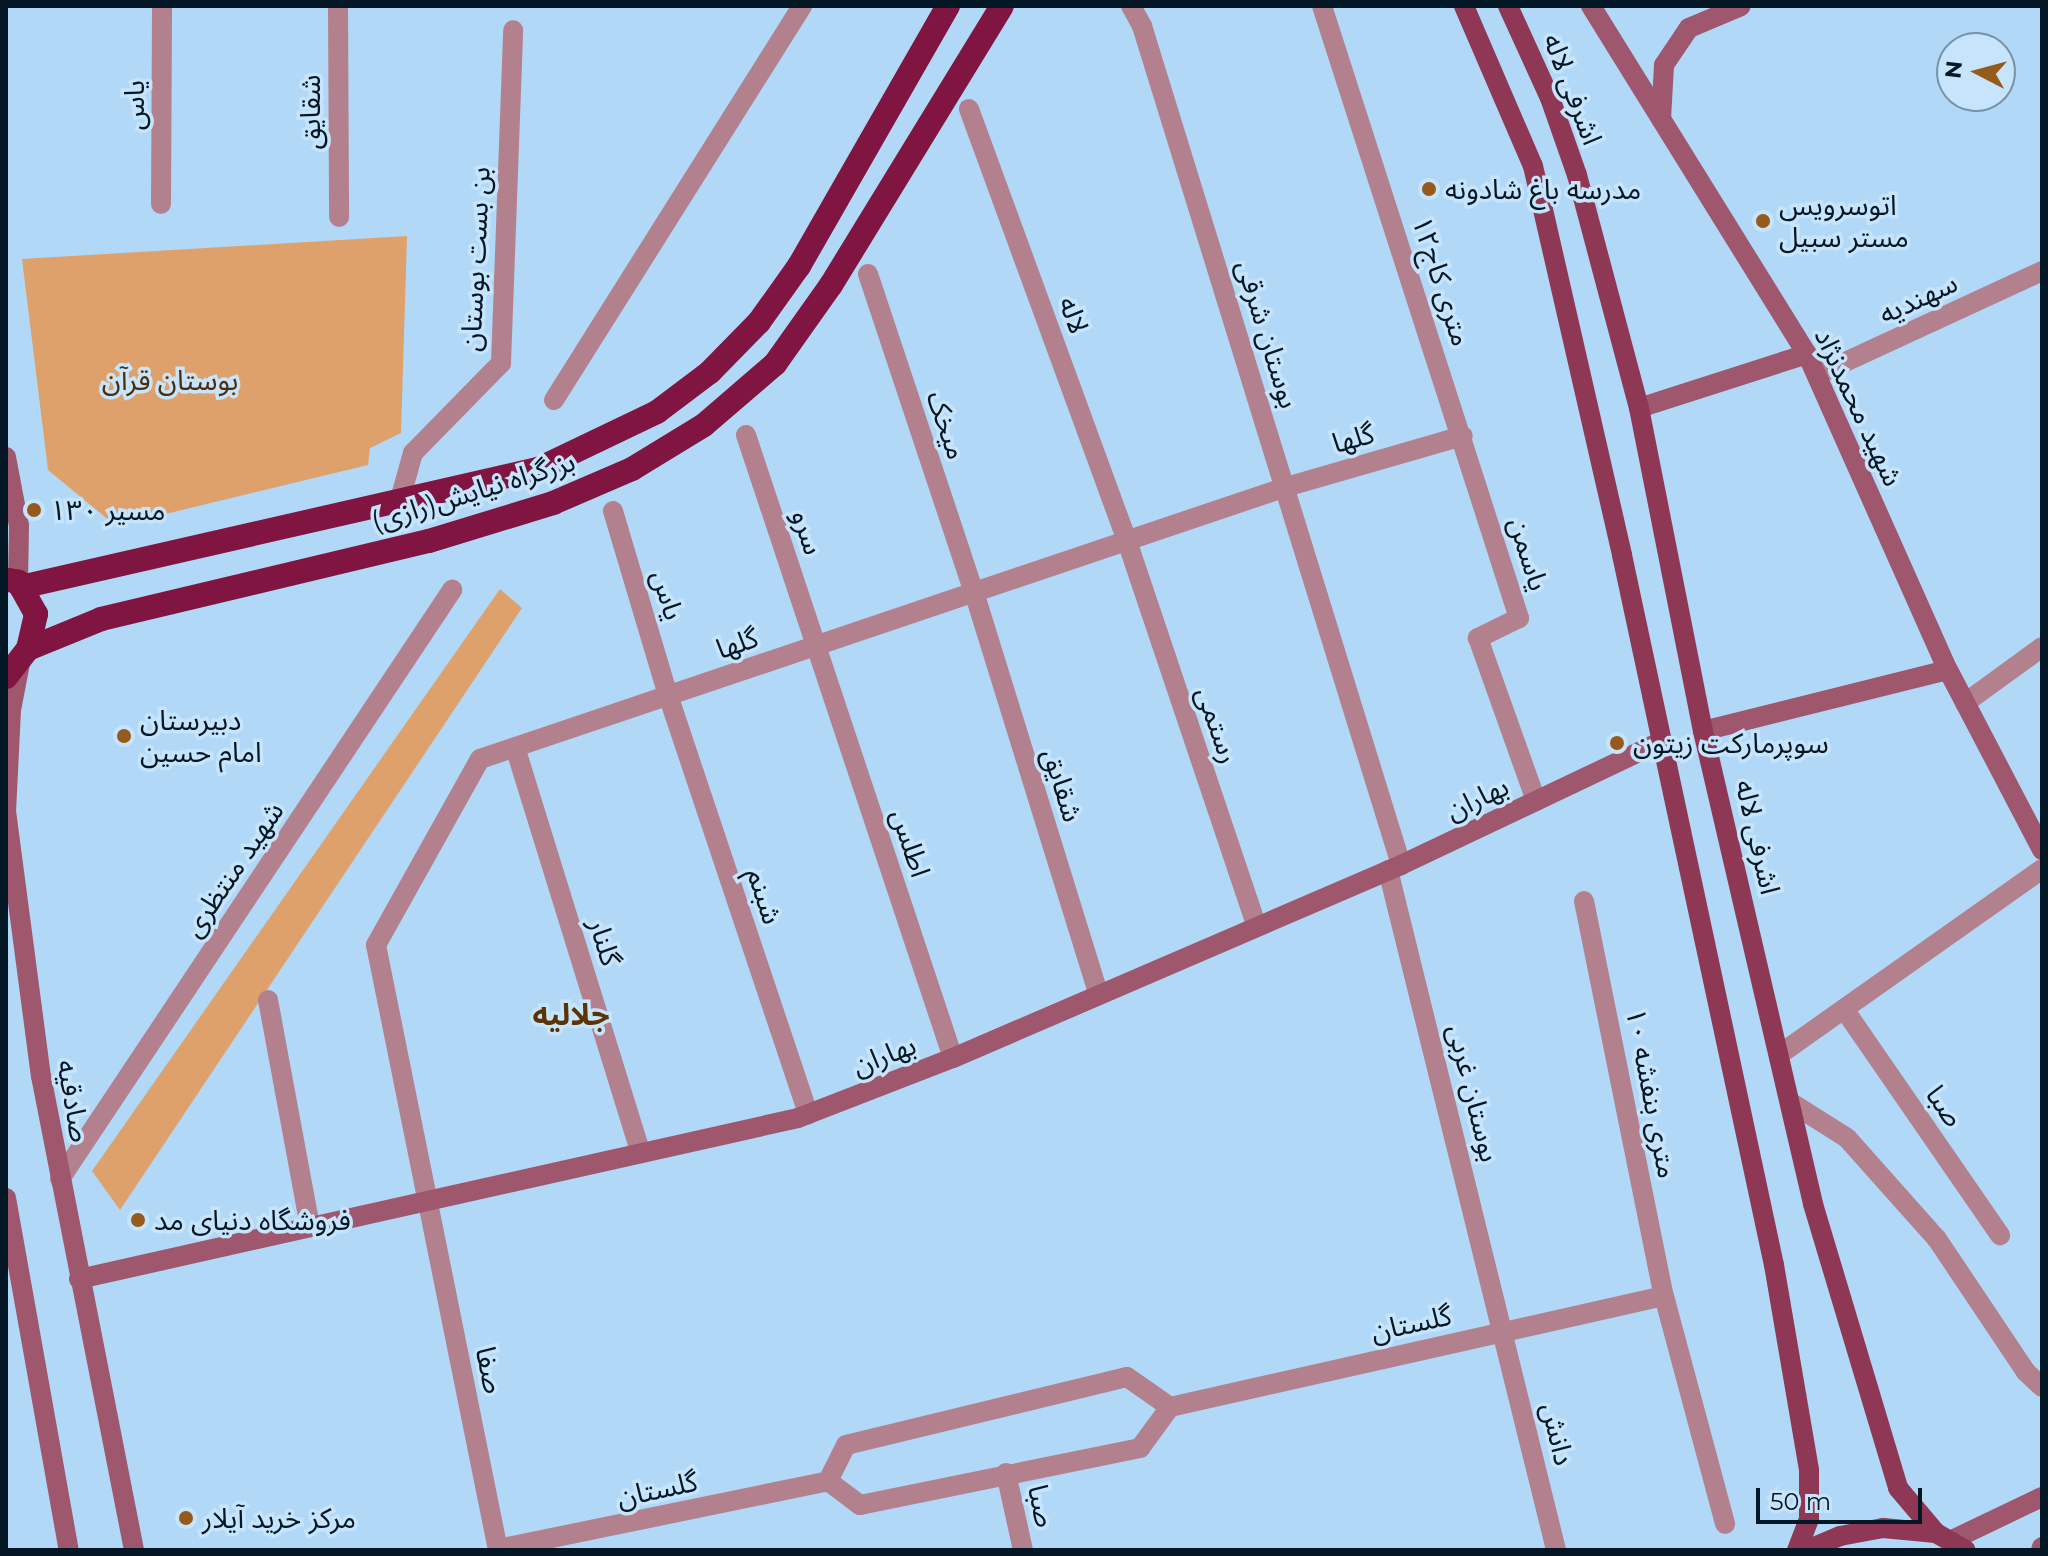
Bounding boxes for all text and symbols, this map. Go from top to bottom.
street label: اشرفی لاله [1536,29,1610,149]
north arrow [1936,32,2016,112]
text: N [1939,59,1968,80]
street label: شقایق [293,75,327,149]
street label: یاس [117,80,151,130]
street label: بن بست بوستان [453,166,497,352]
place label: مدرسه باغ شادونه [1445,172,1641,206]
marker: مدرسه باغ شادونه [1420,180,1438,198]
place label: اتوسرویس مستر سبیل [1779,188,1909,254]
street label: ۱۲متری کاج [1405,212,1479,350]
marker: اتوسرویس مستر سبیل [1754,212,1772,230]
street label: بوستان شرقی [1230,256,1306,412]
street label: سهندیه [1873,265,1963,331]
street label: لاله [1052,292,1096,338]
street label: شهید محمدنژاد [1808,323,1910,491]
park label: بوستان قرآن [102,363,238,397]
street label: میخک [920,386,974,464]
street label: گلها [1328,416,1378,460]
street label: بزرگراه نیایش(رازی) [367,444,579,538]
place label: مسیر ۱۳۰ [50,493,165,527]
marker: مسیر ۱۳۰ [25,501,43,519]
street label: سرو [785,505,831,559]
street label: یاسمن [1502,513,1556,595]
street label: یاس [645,566,691,624]
street label: گلها [712,620,762,666]
street label: رستمی [1189,682,1247,768]
place label: دبیرستان امام حسین [140,703,262,769]
place label: سوپرمارکت زیتون [1633,726,1829,760]
marker: دبیرستان امام حسین [115,727,133,745]
marker: سوپرمارکت زیتون [1608,734,1626,752]
street label: شقایق [1036,744,1090,826]
street label: بهاران [1440,769,1514,827]
street label: اشرفی لاله [1729,776,1787,898]
street label: شهید منتظری [176,795,290,943]
street label: اطلس [884,805,938,881]
street label: شبنم [740,864,790,928]
street label: گلنار [582,914,628,970]
district label: جلالیه [532,997,610,1033]
street label: ۱۰ متری بنفشه [1619,1005,1685,1181]
street label: بوستان غربی [1441,1021,1507,1165]
street label: بهاران [847,1028,921,1082]
street label: صادقیه [50,1057,98,1145]
street label: صبا [1919,1079,1971,1133]
place label: فروشگاه دنیای مد [154,1203,351,1237]
marker: فروشگاه دنیای مد [129,1211,147,1229]
street label: گلستان [1368,1298,1454,1348]
street label: صفا [469,1343,511,1397]
street label: دانش [1535,1399,1581,1469]
street label: گلستان [614,1464,700,1514]
scale bar [1760,1472,1926,1522]
street label: صبا [1021,1481,1063,1531]
text: 50 m [1770,1487,1831,1516]
place label: مرکز خرید آیلار [202,1501,356,1535]
marker: مرکز خرید آیلار [177,1509,195,1527]

